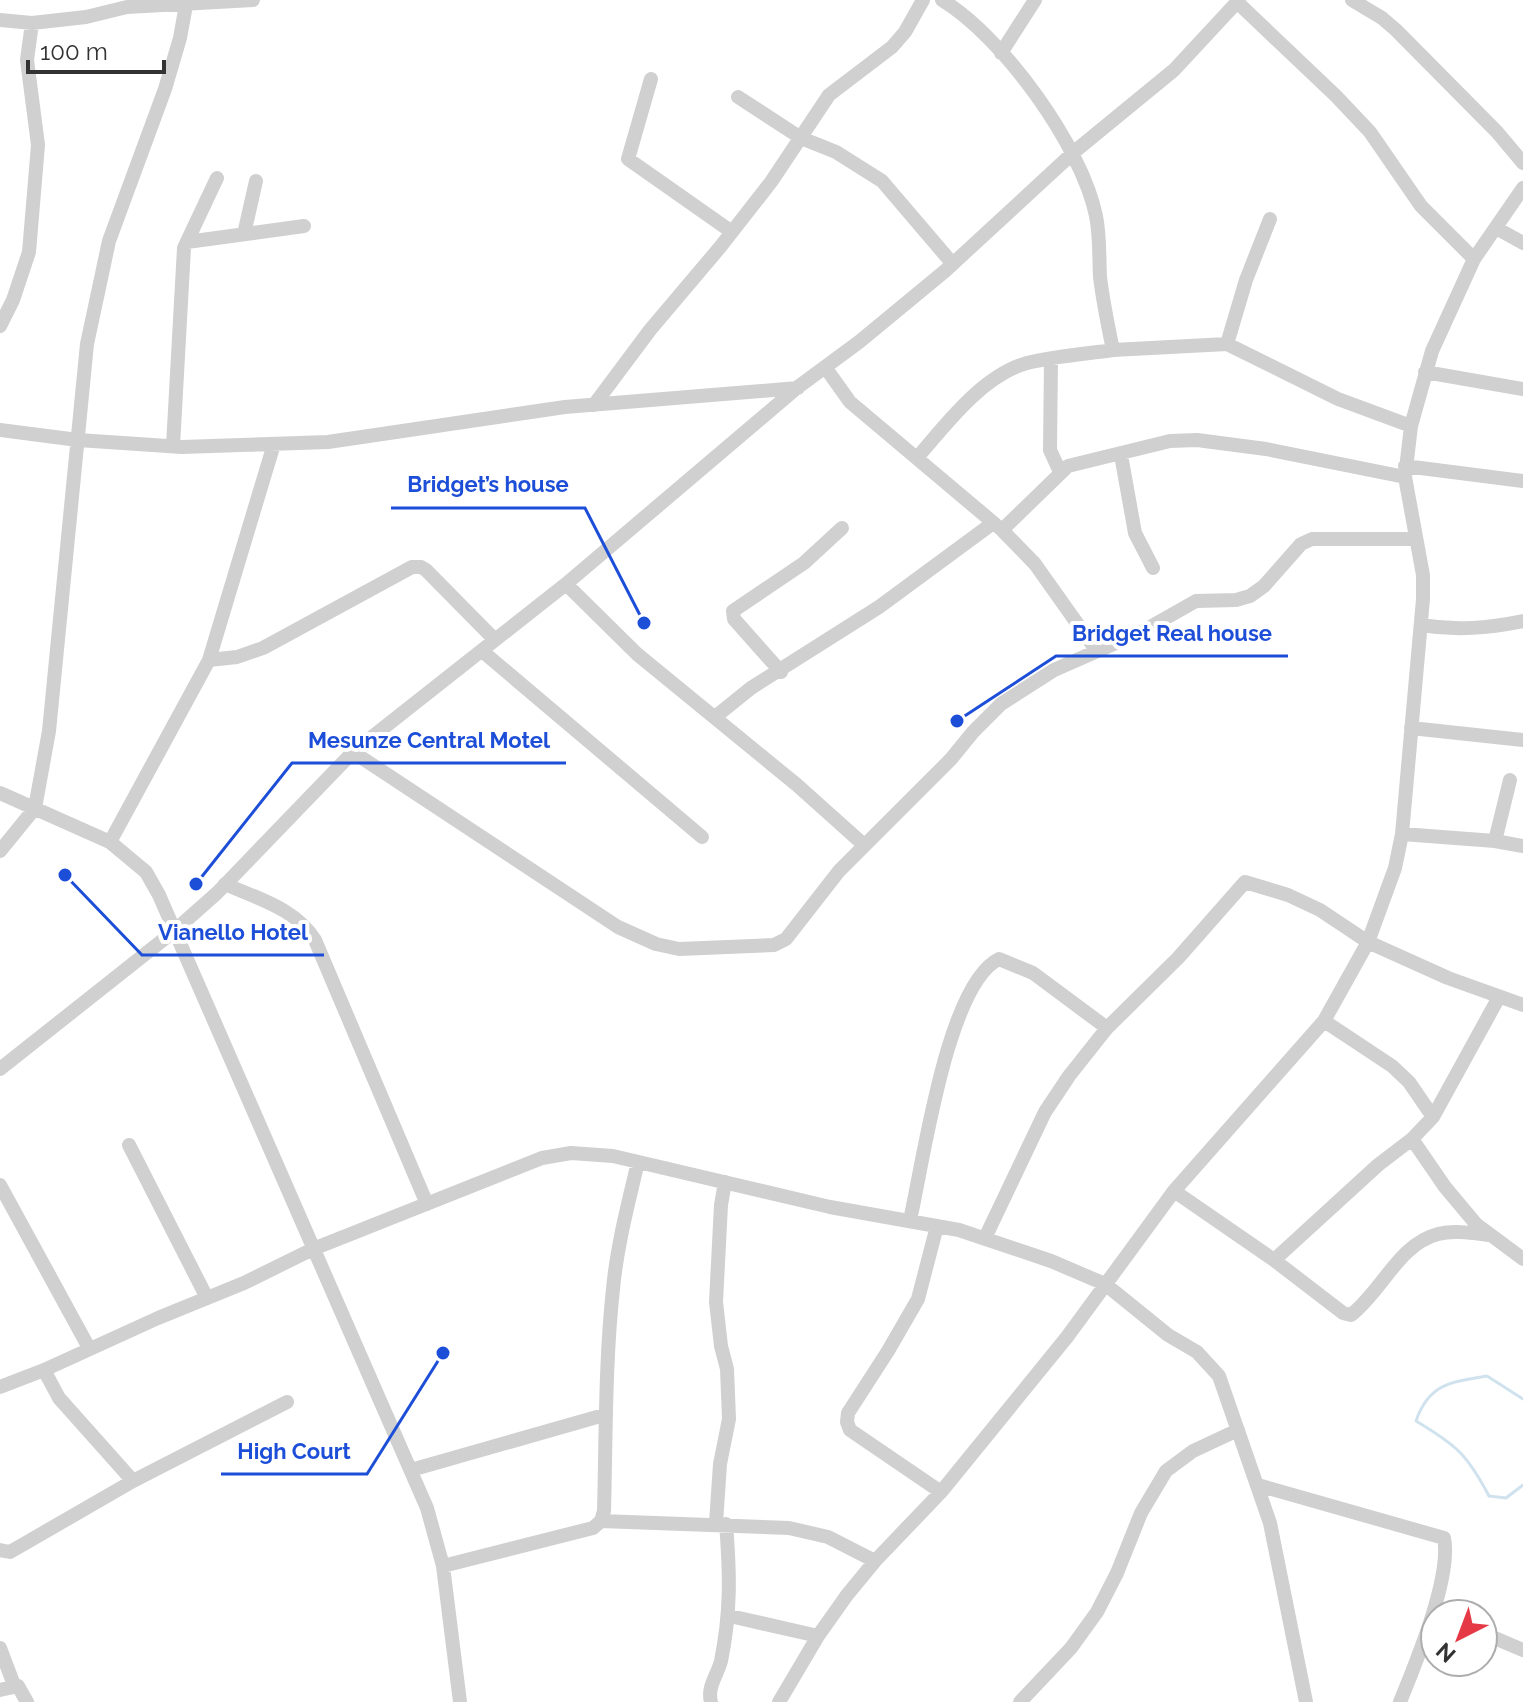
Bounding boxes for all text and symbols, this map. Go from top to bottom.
scale bar [28,24,164,74]
text: 100 m [40,37,108,66]
callout: Bridget’s house [391,462,585,508]
text: Bridget’s house [407,471,569,497]
callout: Bridget Real house [1056,610,1288,656]
text: Bridget Real house [1072,620,1272,646]
callout: Mesunze Central Motel [292,717,566,763]
text: Mesunze Central Motel [308,727,551,753]
callout: Vianello Hotel [142,909,324,955]
text: Vianello Hotel [158,919,309,945]
callout: High Court [221,1428,367,1474]
text: High Court [237,1438,351,1464]
north arrow [1419,1598,1499,1678]
text: N [1431,1638,1461,1668]

